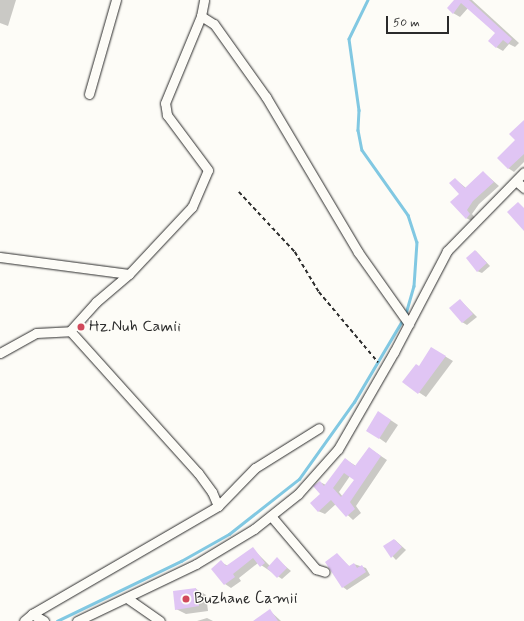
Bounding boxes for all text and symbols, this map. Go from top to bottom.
scale bar [388,8,451,34]
text: 50 m [393,15,420,31]
place label: Hz.Nuh Camii [89,317,185,337]
marker: Hz.Nuh Camii [76,322,86,332]
place label: Buzhane Camii [194,589,297,609]
marker: Buzhane Camii [181,594,191,604]

